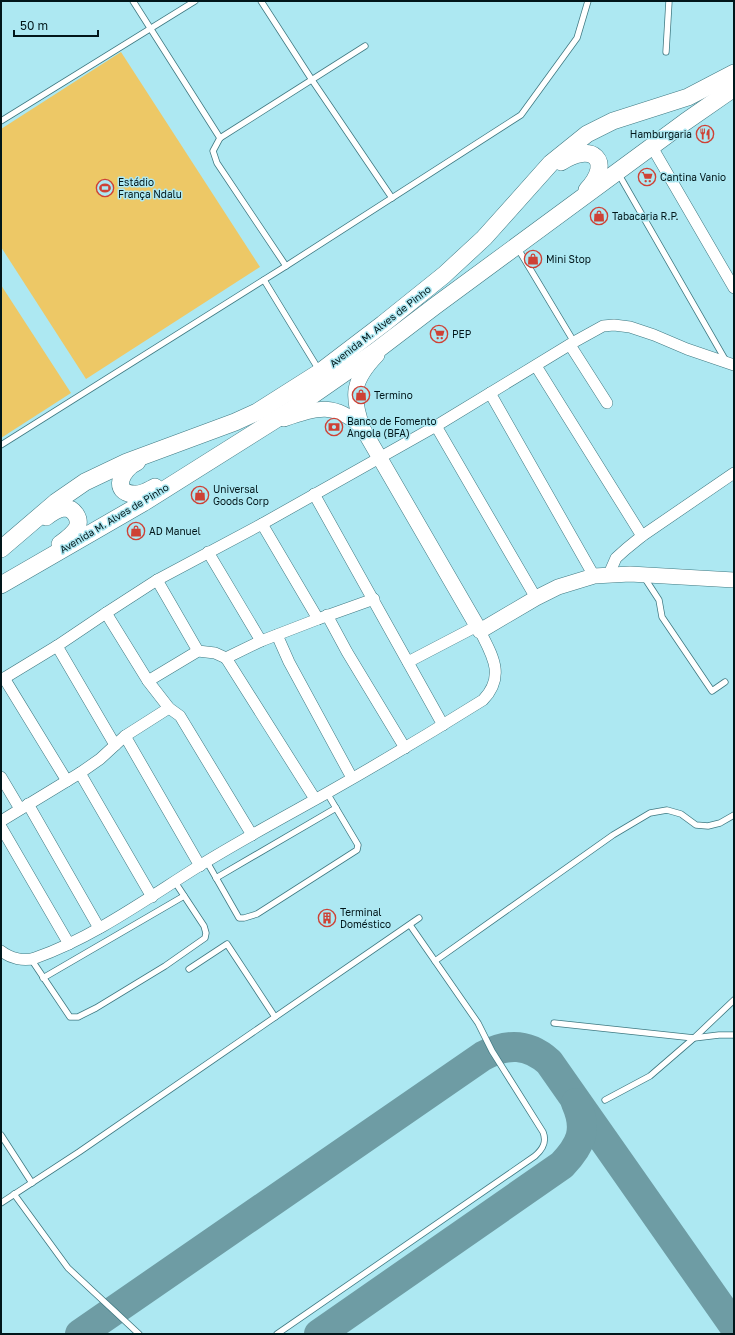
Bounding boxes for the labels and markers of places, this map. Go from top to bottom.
restaurant icon: Hamburgaria [695,124,715,144]
place label: Hamburgaria [630,128,692,140]
supermarket icon: Cantina Vanio [637,167,657,187]
place label: Cantina Vanio [660,171,726,183]
place label: Estádio França Ndalu [118,176,182,200]
sports icon: Estádio França Ndalu [95,178,115,198]
shop icon: Tabacaria R.P. [589,206,609,226]
place label: Tabacaria R.P. [612,210,679,222]
shop icon: Mini Stop [523,249,543,269]
place label: Mini Stop [546,253,591,265]
supermarket icon: PEP [429,324,449,344]
place label: PEP [452,328,472,340]
shop icon: Termino [351,385,371,405]
place label: Termino [374,389,413,401]
place label: Banco de Fomento Angola (BFA) [347,415,436,439]
bank icon: Banco de Fomento Angola (BFA) [324,417,344,437]
place label: Universal Goods Corp [213,483,269,507]
shop icon: Universal Goods Corp [190,485,210,505]
shop icon: AD Manuel [126,521,146,541]
place label: AD Manuel [149,525,201,537]
place label: Terminal Doméstico [340,906,391,930]
building icon: Terminal Doméstico [317,908,337,928]

